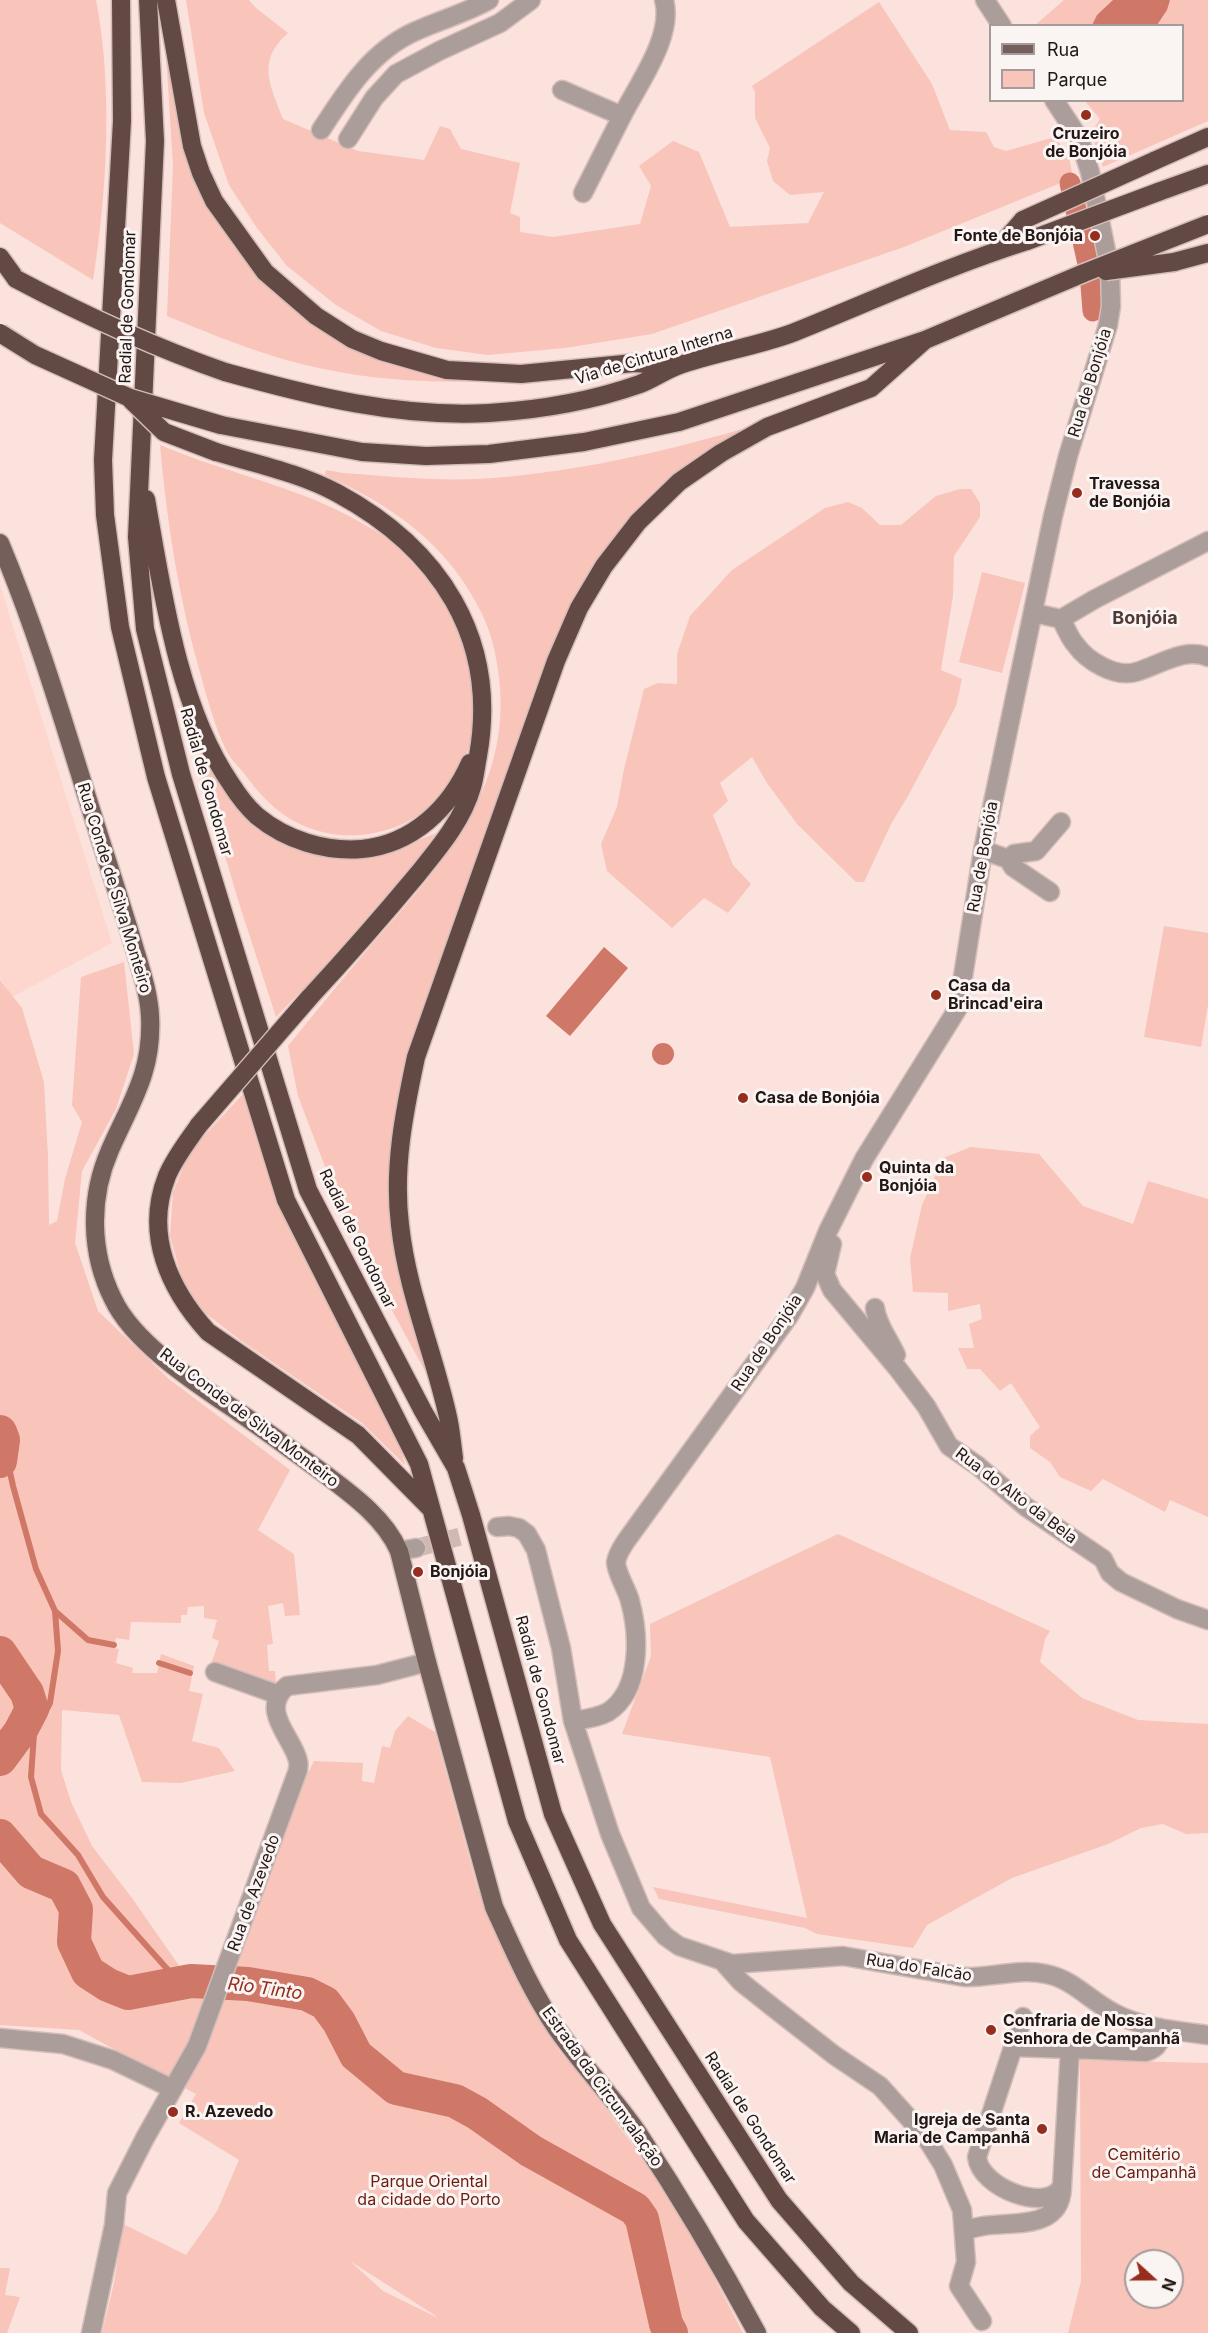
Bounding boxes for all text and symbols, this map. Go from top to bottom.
legend [989,24,1184,102]
text: Rua [1047,39,1079,60]
text: Parque [1047,69,1107,90]
marker: Cruzeiro de Bonjóia [1079,108,1093,122]
place label: Cruzeiro de Bonjóia [1045,124,1127,162]
place label: Fonte de Bonjóia [954,226,1083,246]
marker: Fonte de Bonjóia [1088,229,1102,243]
street label: Radial de Gondomar [116,230,140,384]
street label: Via de Cintura Interna [573,323,735,389]
street label: Rua de Bonjóia [1064,326,1116,440]
place label: Travessa de Bonjóia [1089,474,1171,512]
marker: Travessa de Bonjóia [1070,486,1084,500]
district label: Bonjóia [1112,608,1178,630]
street label: Radial de Gondomar [176,706,236,858]
street label: Rua Conde de Silva Monteiro [73,781,155,995]
street label: Rua de Bonjóia [964,800,1002,914]
place label: Casa da Brincad'eira [948,976,1043,1014]
marker: Casa da Brincad'eira [929,988,943,1002]
place label: Casa de Bonjóia [755,1088,880,1108]
marker: Casa de Bonjóia [736,1091,750,1105]
place label: Quinta da Bonjóia [879,1158,954,1196]
street label: Radial de Gondomar [315,1166,399,1312]
marker: Quinta da Bonjóia [860,1170,874,1184]
street label: Rua de Bonjóia [728,1291,806,1395]
street label: Rua Conde de Silva Monteiro [156,1344,342,1492]
street label: Rua do Alto da Bela [951,1444,1081,1548]
place label: Bonjóia [430,1562,488,1582]
marker: Bonjóia [411,1565,425,1579]
street label: Radial de Gondomar [511,1613,569,1767]
street label: Rua de Azevedo [224,1832,284,1954]
street label: Rua do Falcão [865,1950,973,1986]
water label: Rio Tinto [226,1973,304,2005]
street label: Estrada da Circunvalação [538,2003,666,2171]
place label: Confraria de Nossa Senhora de Campanhã [1003,2011,1180,2049]
marker: Confraria de Nossa Senhora de Campanhã [984,2023,998,2037]
street label: Radial de Gondomar [700,2049,800,2187]
place label: R. Azevedo [185,2102,273,2122]
marker: R. Azevedo [166,2105,180,2119]
place label: Igreja de Santa Maria de Campanhã [874,2110,1030,2148]
marker: Igreja de Santa Maria de Campanhã [1035,2122,1049,2136]
park label: Cemitério de Campanhã [1091,2145,1197,2183]
park label: Parque Oriental da cidade do Porto [357,2172,501,2210]
north arrow [1124,2249,1184,2309]
text: N [1157,2275,1180,2294]

